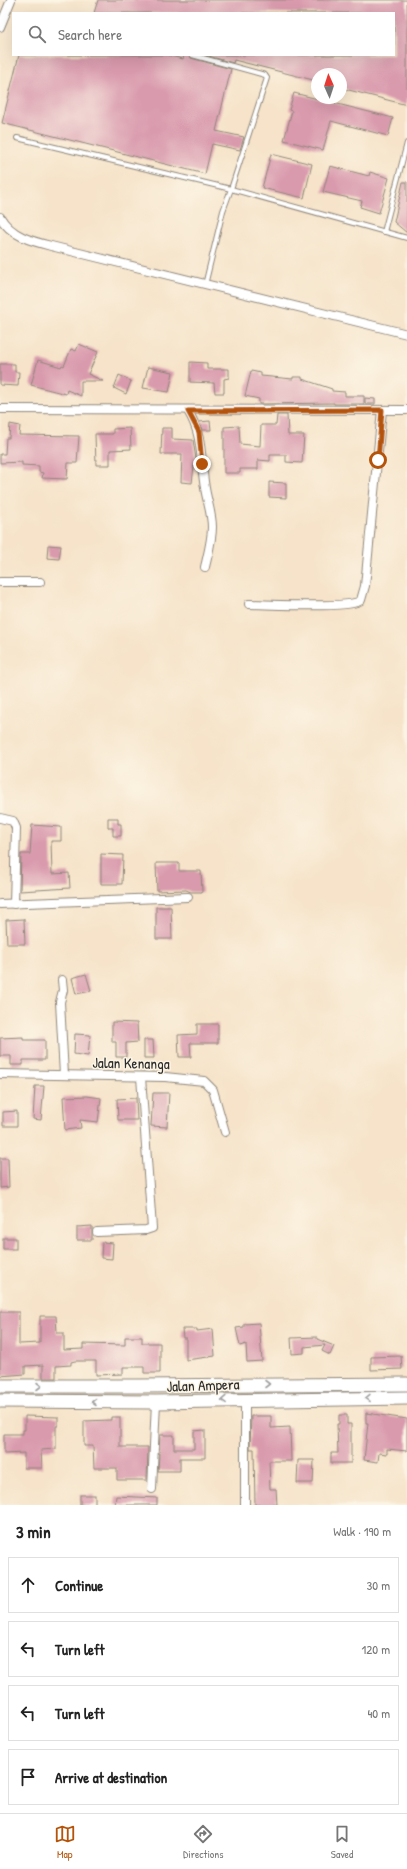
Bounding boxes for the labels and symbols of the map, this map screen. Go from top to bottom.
north arrow [311,68,347,104]
route start [369,451,387,469]
route end [193,455,211,473]
street label: Jalan Kenanga [92,1052,170,1074]
street label: Jalan Ampera [166,1373,240,1397]
one-way arrow [264,1380,270,1388]
one-way arrow [36,1382,42,1390]
one-way arrow [365,1394,371,1402]
one-way arrow [221,1396,227,1404]
one-way arrow [91,1398,97,1406]

